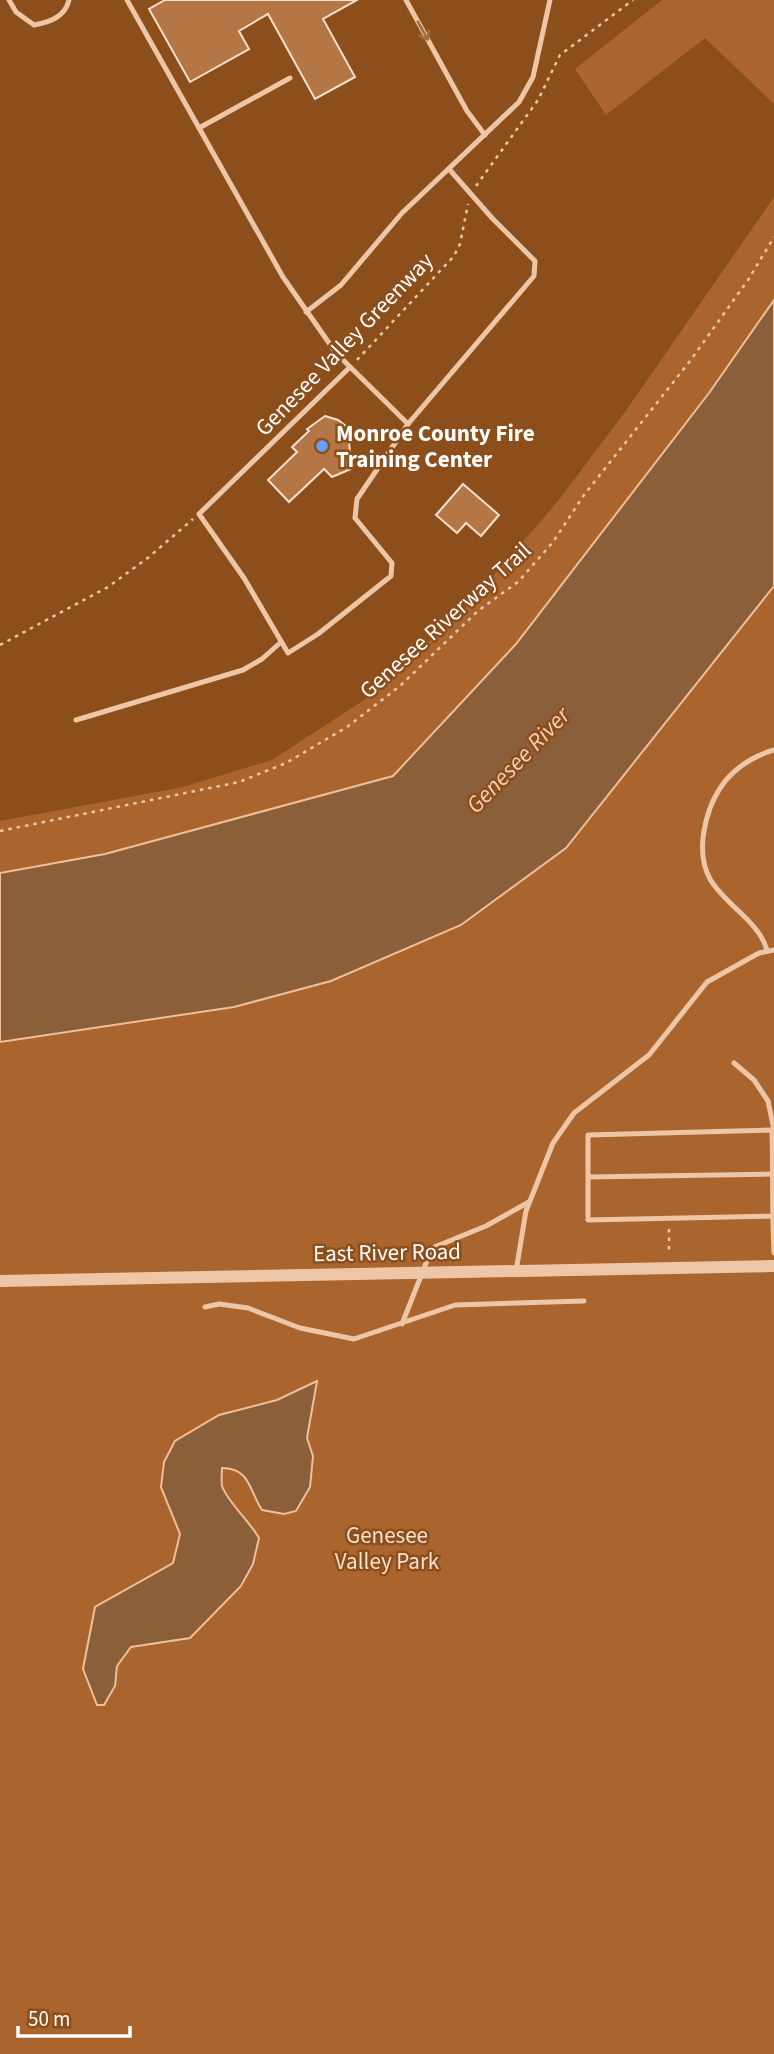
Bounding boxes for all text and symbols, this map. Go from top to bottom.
one-way arrow [416,21,430,41]
street label: Genesee Valley Greenway [248,245,441,444]
place label: Monroe County Fire Training Center [336,417,535,476]
marker: Monroe County Fire Training Center [314,438,330,454]
street label: Genesee Riverway Trail [352,534,538,707]
water label: Genesee River [458,698,580,822]
street label: East River Road [313,1235,461,1270]
park label: Genesee Valley Park [335,1519,440,1578]
scale bar [18,1994,130,2038]
text: 50 m [28,2004,70,2034]

